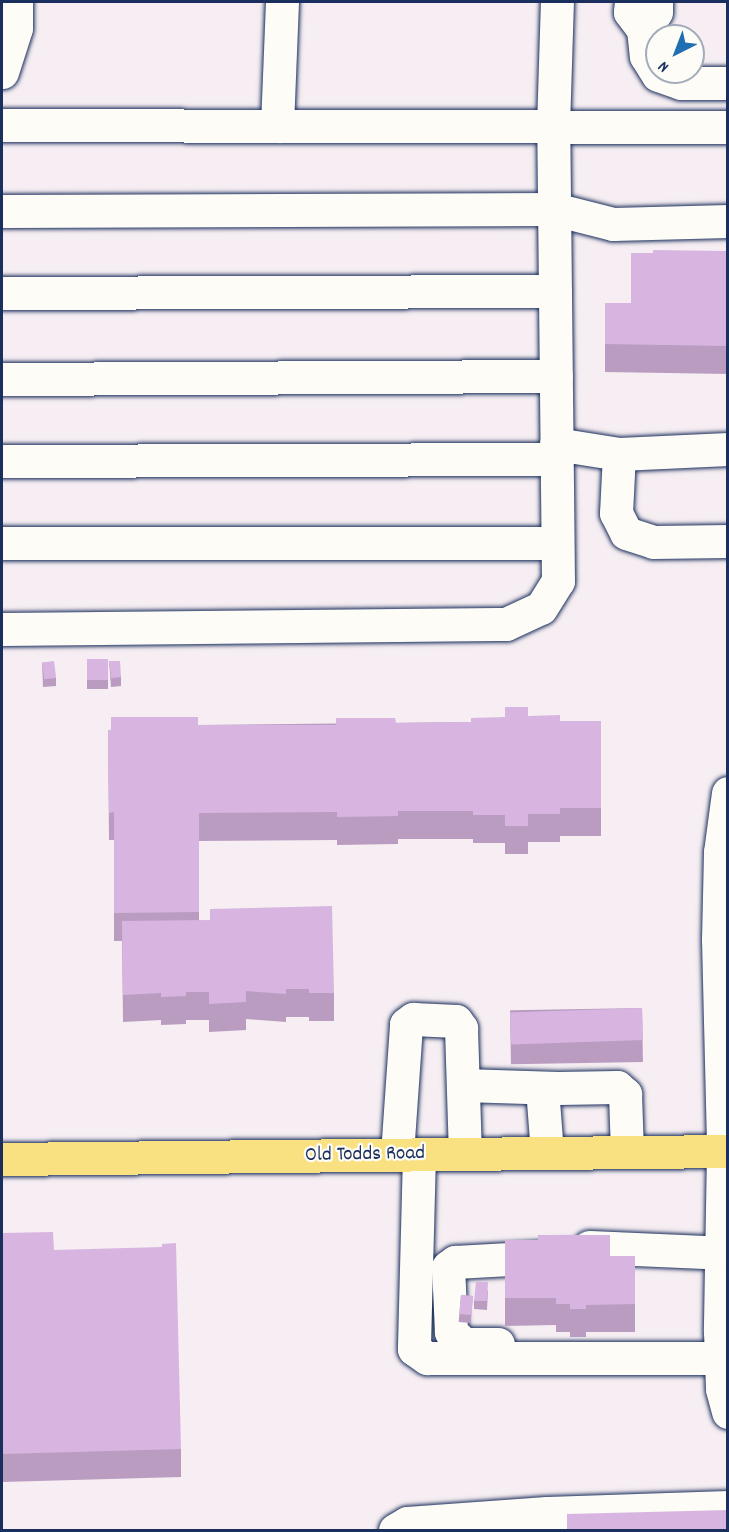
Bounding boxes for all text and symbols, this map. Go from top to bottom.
north arrow [645,24,705,84]
text: N [653,55,675,77]
street label: Old Todds Road [305,1141,425,1169]

